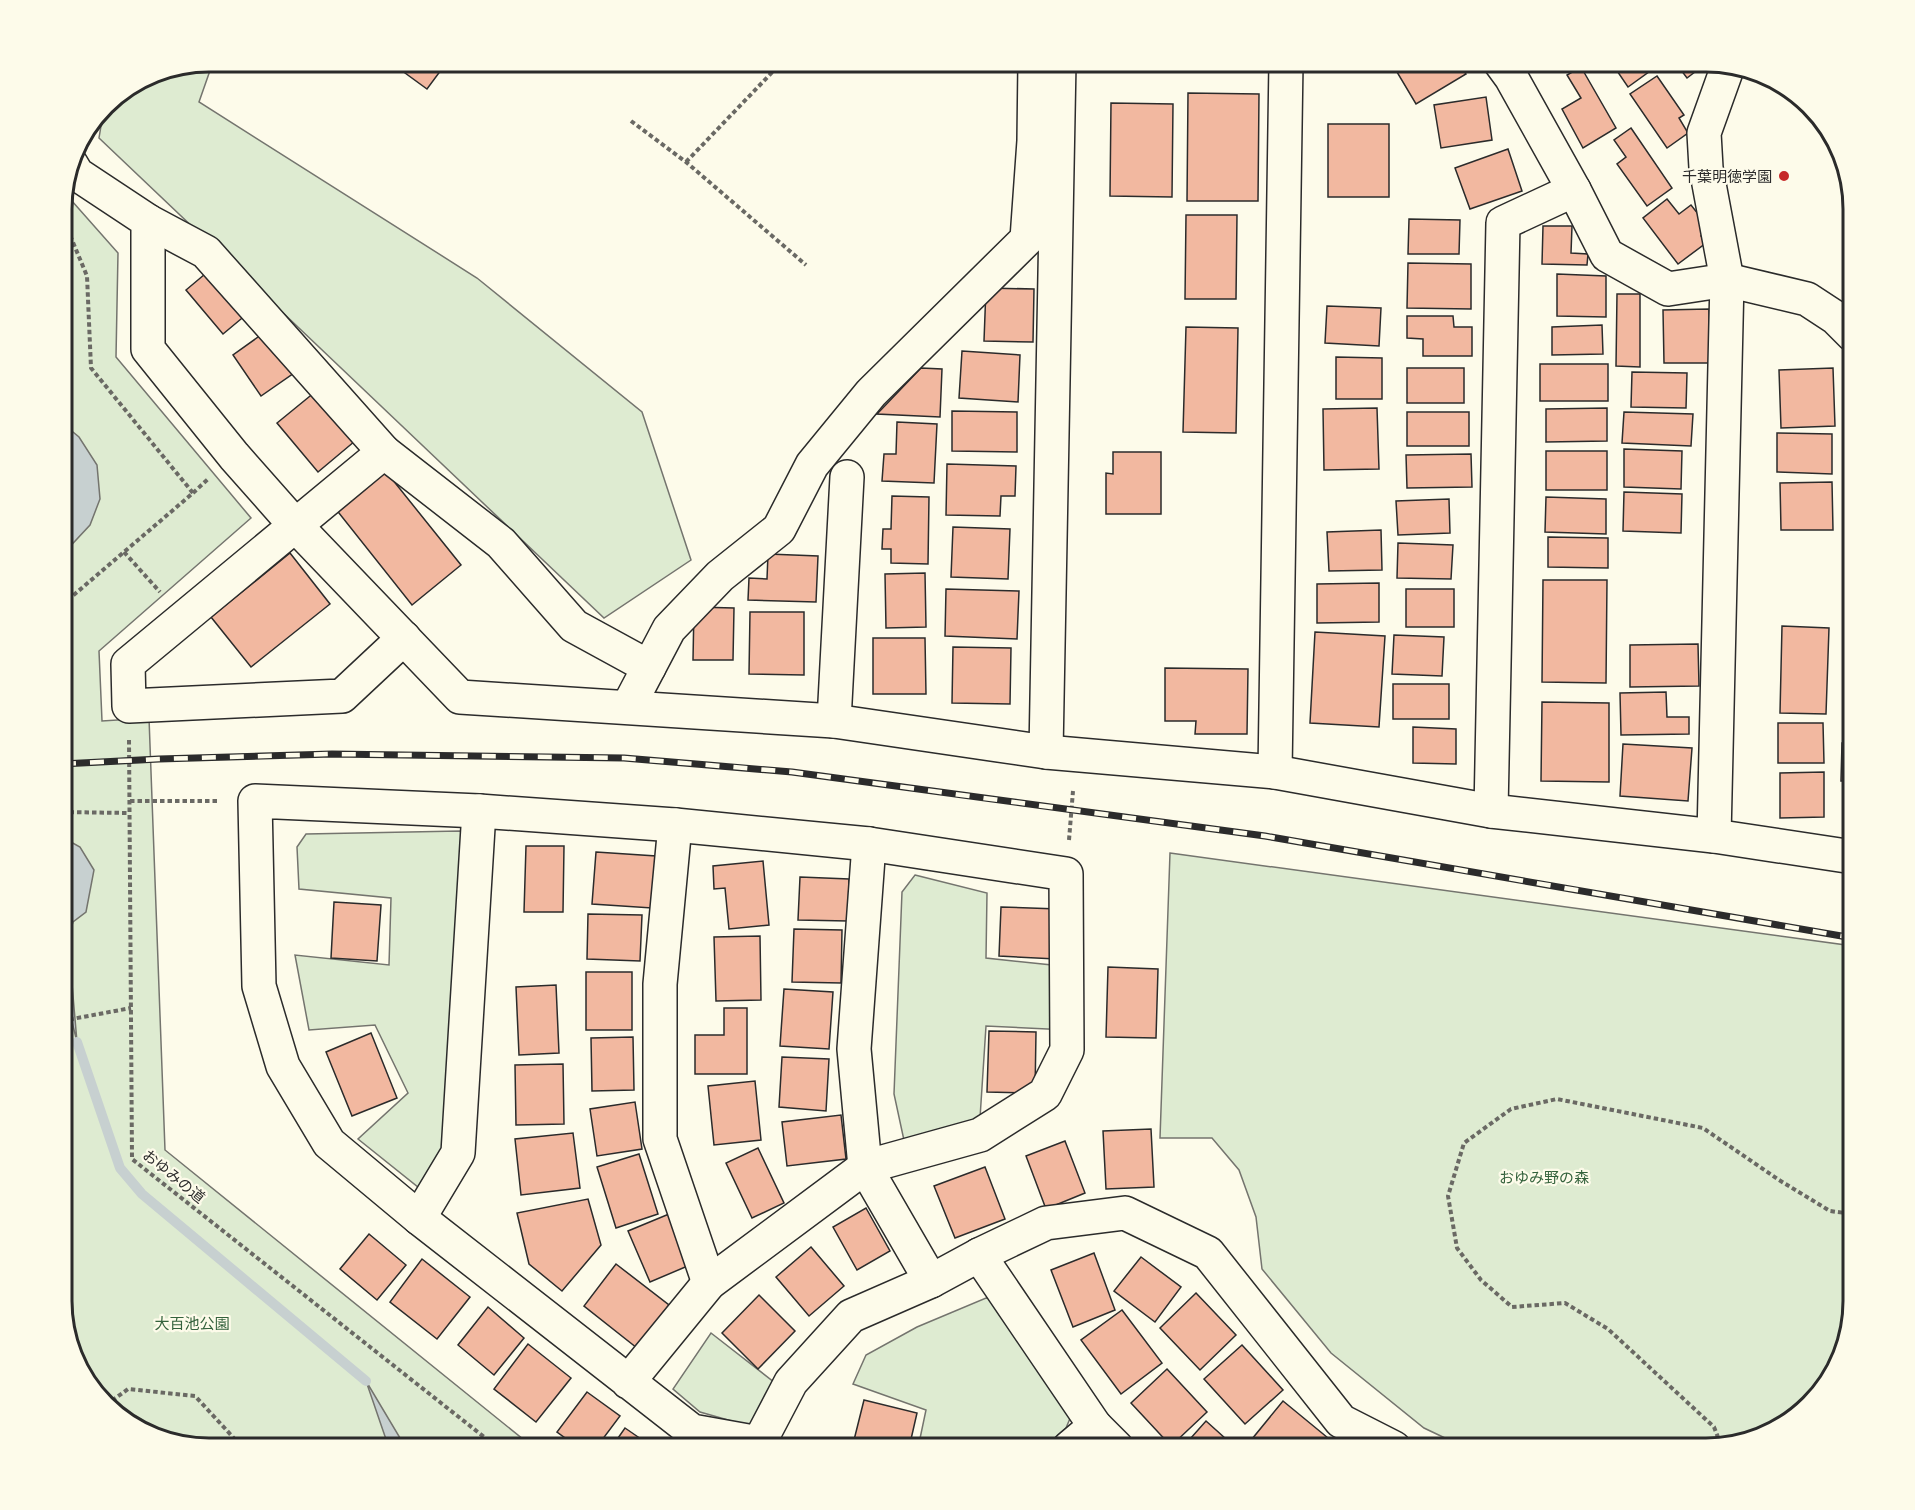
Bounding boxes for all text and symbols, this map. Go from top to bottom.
place label: 千葉明徳学園 [1682,167,1772,186]
marker: 千葉明徳学園 [1777,169,1791,183]
street label: おゆみの道 [139,1145,209,1207]
park label: おゆみ野の森 [1499,1168,1589,1187]
park label: 大百池公園 [154,1314,230,1333]

